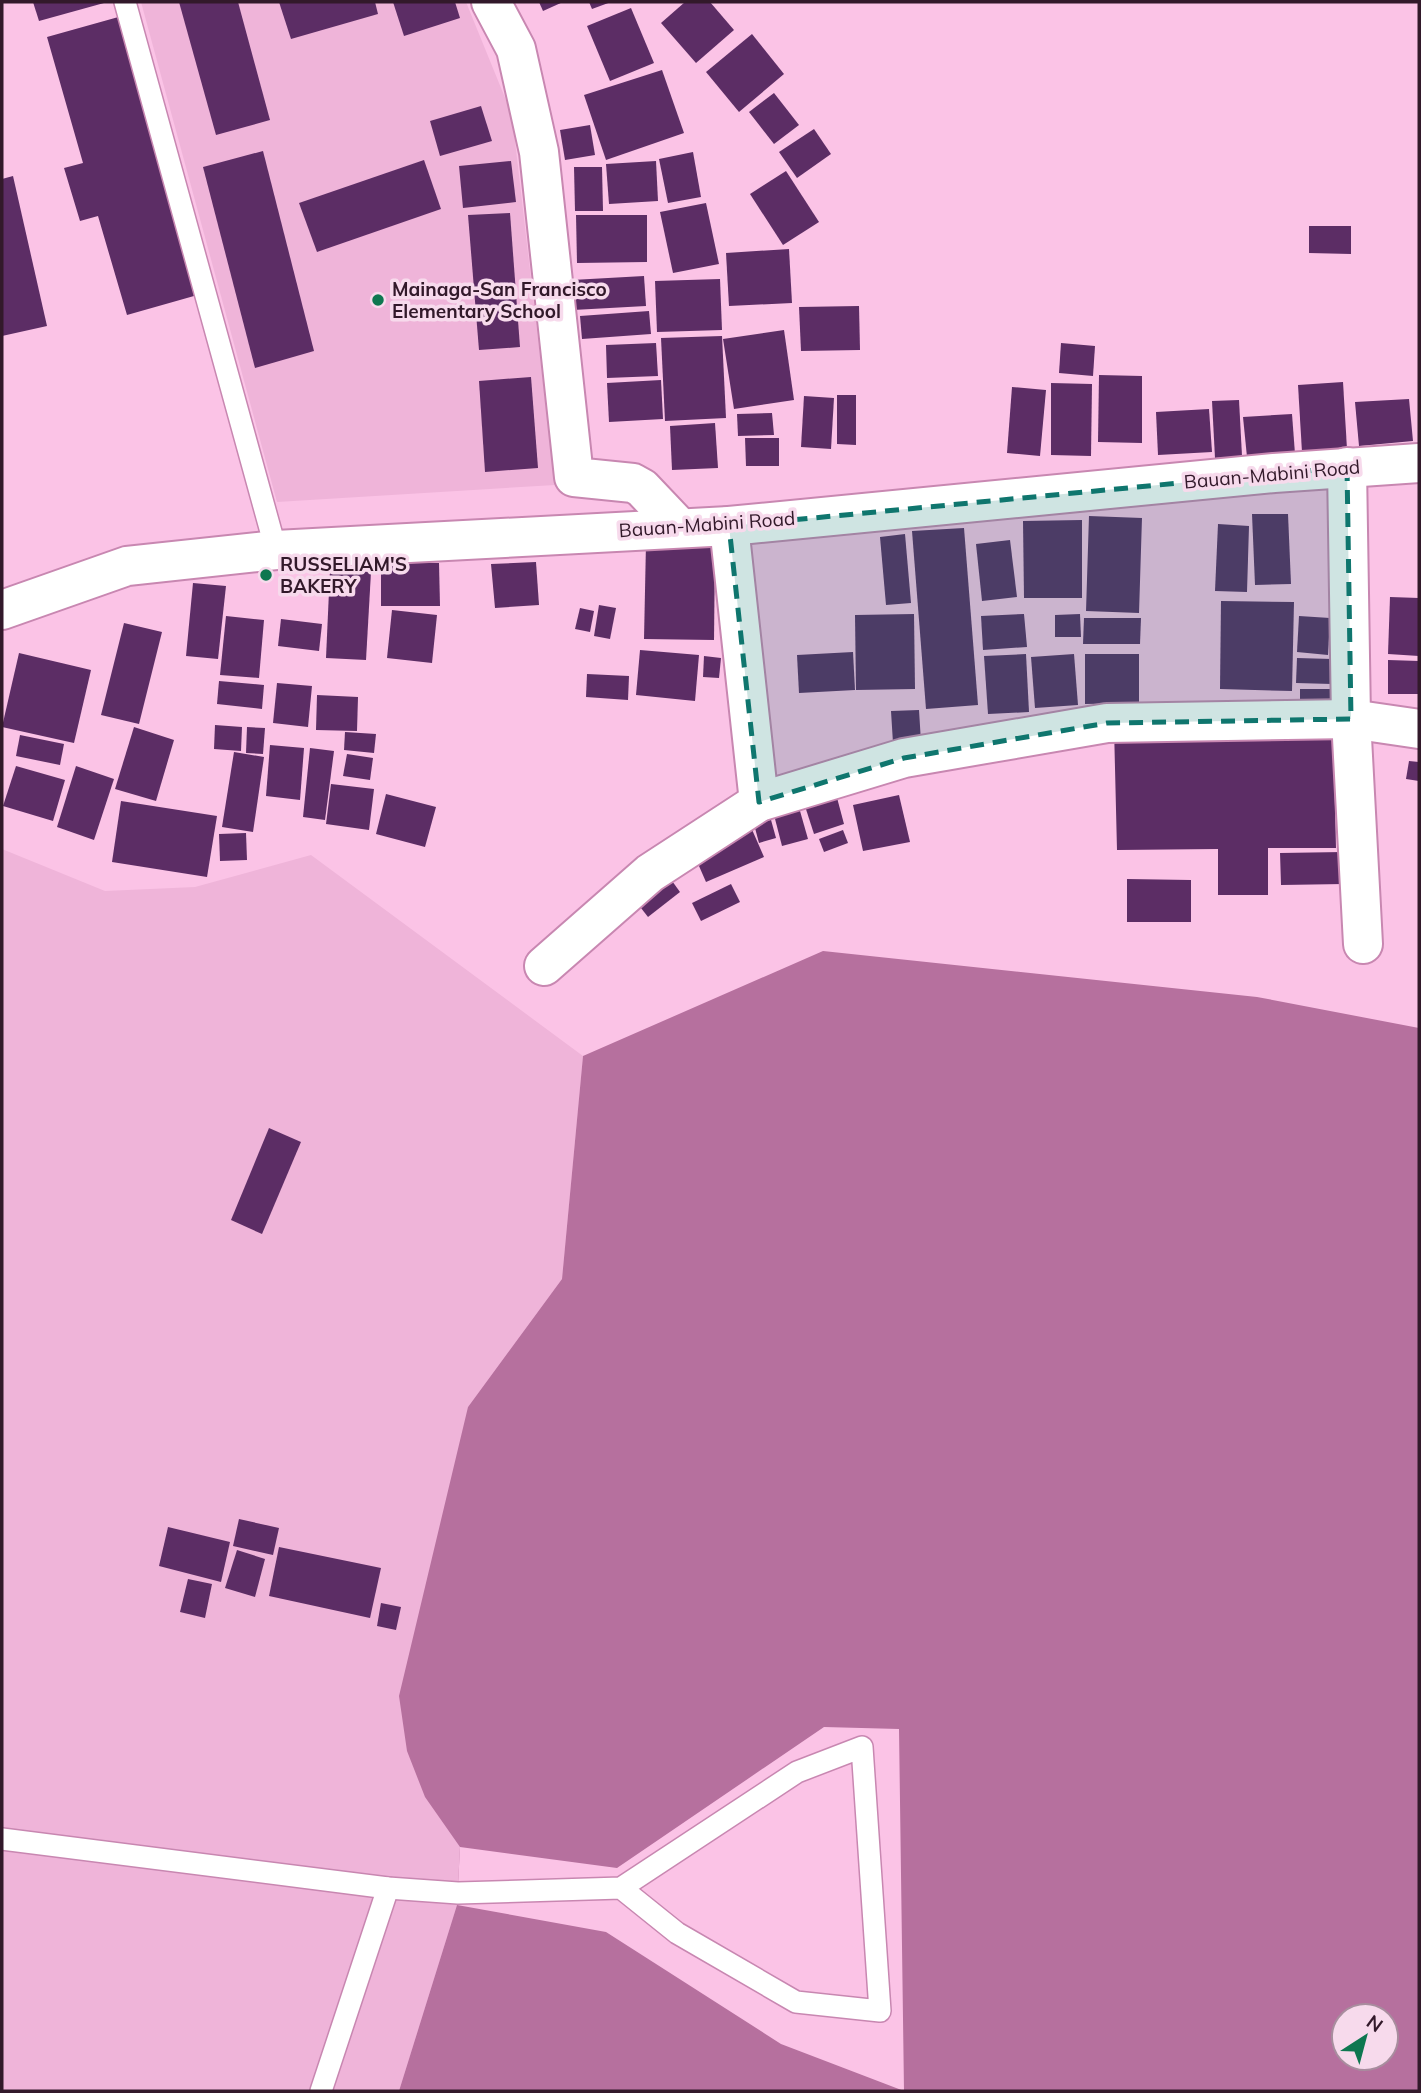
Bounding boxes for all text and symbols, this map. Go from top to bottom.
place label: Mainaga-San Francisco Elementary School [392,277,607,323]
marker: Mainaga-San Francisco Elementary School [370,292,386,308]
street label: Bauan-Mabini Road [1183,454,1361,494]
street label: Bauan-Mabini Road [618,506,796,542]
place label: RUSSELIAM'S BAKERY [280,552,407,598]
marker: RUSSELIAM'S BAKERY [258,567,274,583]
north arrow [1330,2002,1400,2072]
text: N [1362,2009,1388,2037]

